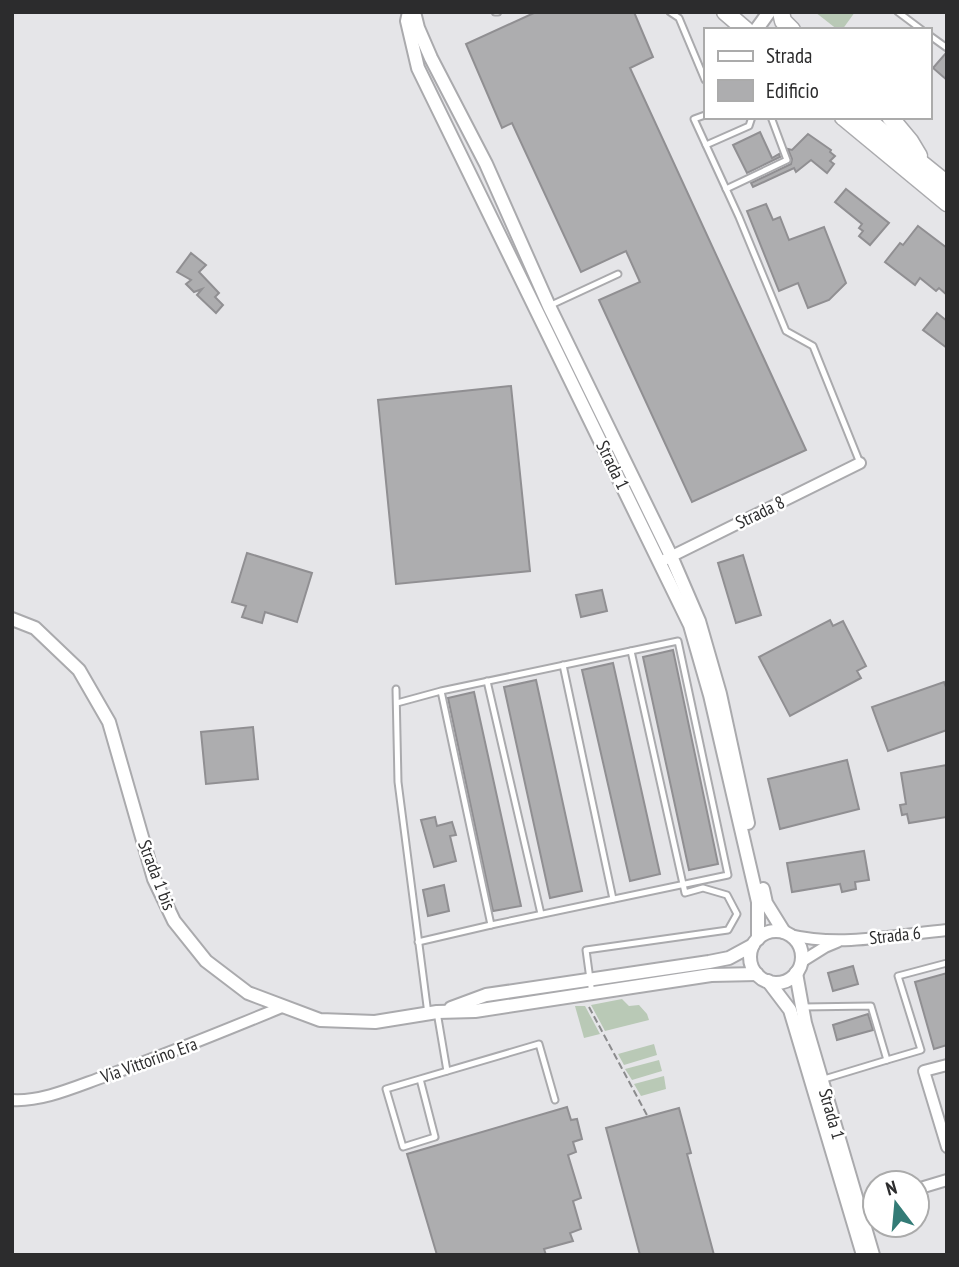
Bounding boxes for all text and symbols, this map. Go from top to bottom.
legend [704,28,931,119]
text: Strada [766,42,812,69]
text: Edificio [766,77,819,104]
street label: Strada 1 [591,437,635,493]
street label: Strada 8 [732,490,788,534]
street label: Strada 1 bis [133,837,181,913]
street label: Strada 6 [868,921,922,949]
street label: Via Vittorino Era [97,1032,200,1088]
street label: Strada 1 [814,1086,850,1142]
north arrow [861,1169,931,1239]
text: N [883,1175,900,1201]

